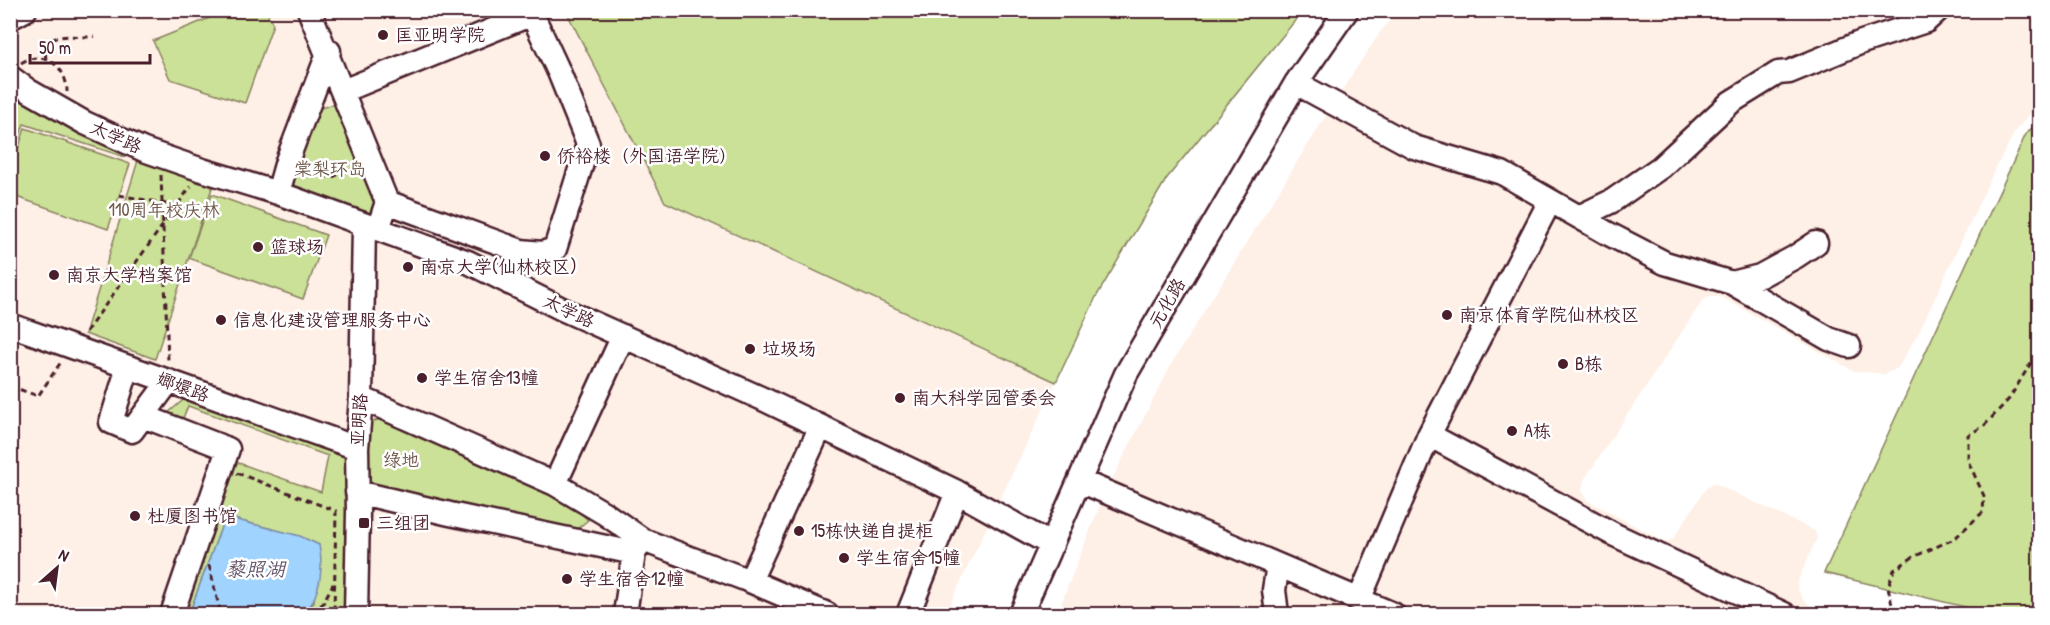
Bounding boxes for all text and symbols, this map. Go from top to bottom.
place label: 匡亚明学院 [395,22,485,47]
scale bar [30,27,150,65]
marker: 匡亚明学院 [376,28,390,42]
text: 50 m [39,35,71,60]
street label: 太学路 [86,114,146,159]
place label: 侨裕楼（外国语学院） [557,143,737,168]
marker: 侨裕楼（外国语学院） [538,149,552,163]
park label: 棠梨环岛 [294,156,366,181]
park label: 110周年校庆林 [108,197,220,222]
place label: 篮球场 [270,234,324,259]
marker: 篮球场 [251,240,265,254]
place label: 南京大学(仙林校区) [420,254,577,279]
marker: 南京大学(仙林校区) [401,260,415,274]
place label: 南京大学档案馆 [66,262,192,287]
marker: 南京大学档案馆 [47,268,61,282]
street label: 元化路 [1142,273,1191,332]
street label: 太学路 [539,288,599,333]
place label: 南京体育学院仙林校区 [1459,302,1639,327]
place label: 信息化建设管理服务中心 [233,307,431,332]
marker: 南京体育学院仙林校区 [1440,308,1454,322]
marker: 信息化建设管理服务中心 [214,313,228,327]
place label: 垃圾场 [762,336,816,361]
marker: 垃圾场 [743,342,757,356]
place label: B栋 [1575,351,1602,376]
marker: B栋 [1556,357,1570,371]
place label: 学生宿舍13幢 [434,365,539,390]
street label: 嫏嬛路 [154,366,213,408]
marker: 学生宿舍13幢 [415,371,429,385]
place label: 南大科学园管委会 [912,385,1056,410]
marker: 南大科学园管委会 [893,391,907,405]
street label: 亚明路 [344,392,373,448]
place label: A栋 [1524,418,1551,443]
marker: A栋 [1505,424,1519,438]
park label: 绿地 [383,447,419,472]
place label: 杜厦图书馆 [147,503,237,528]
marker: 杜厦图书馆 [128,509,142,523]
place label: 三组团 [376,510,430,535]
marker: 三组团 [357,516,371,530]
place label: 15栋快递自提柜 [811,518,933,543]
marker: 15栋快递自提柜 [792,524,806,538]
north arrow [27,538,87,598]
text: N [55,543,73,567]
place label: 学生宿舍15幢 [856,545,960,570]
marker: 学生宿舍15幢 [837,551,851,565]
water label: 藜照湖 [225,555,287,582]
place label: 学生宿舍12幢 [579,566,684,591]
marker: 学生宿舍12幢 [560,572,574,586]

